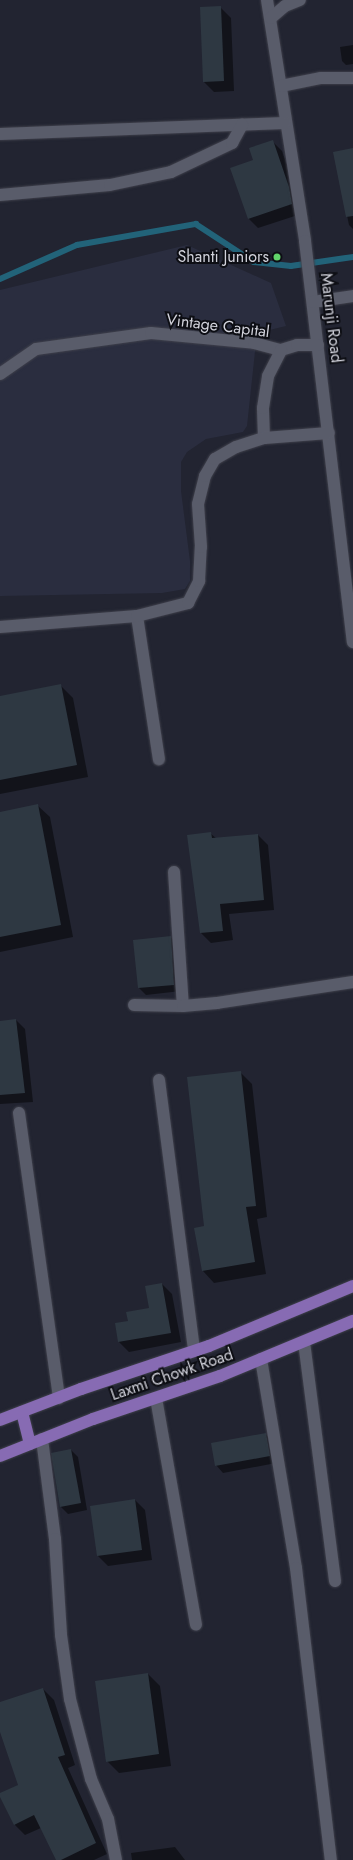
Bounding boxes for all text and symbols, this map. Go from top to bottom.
place label: Shanti Juniors [177,247,269,267]
marker: Shanti Juniors [272,252,282,262]
street label: Marunji Road [316,272,346,364]
street label: Vintage Capital [165,310,271,342]
street label: Laxmi Chowk Road [108,1345,236,1405]

